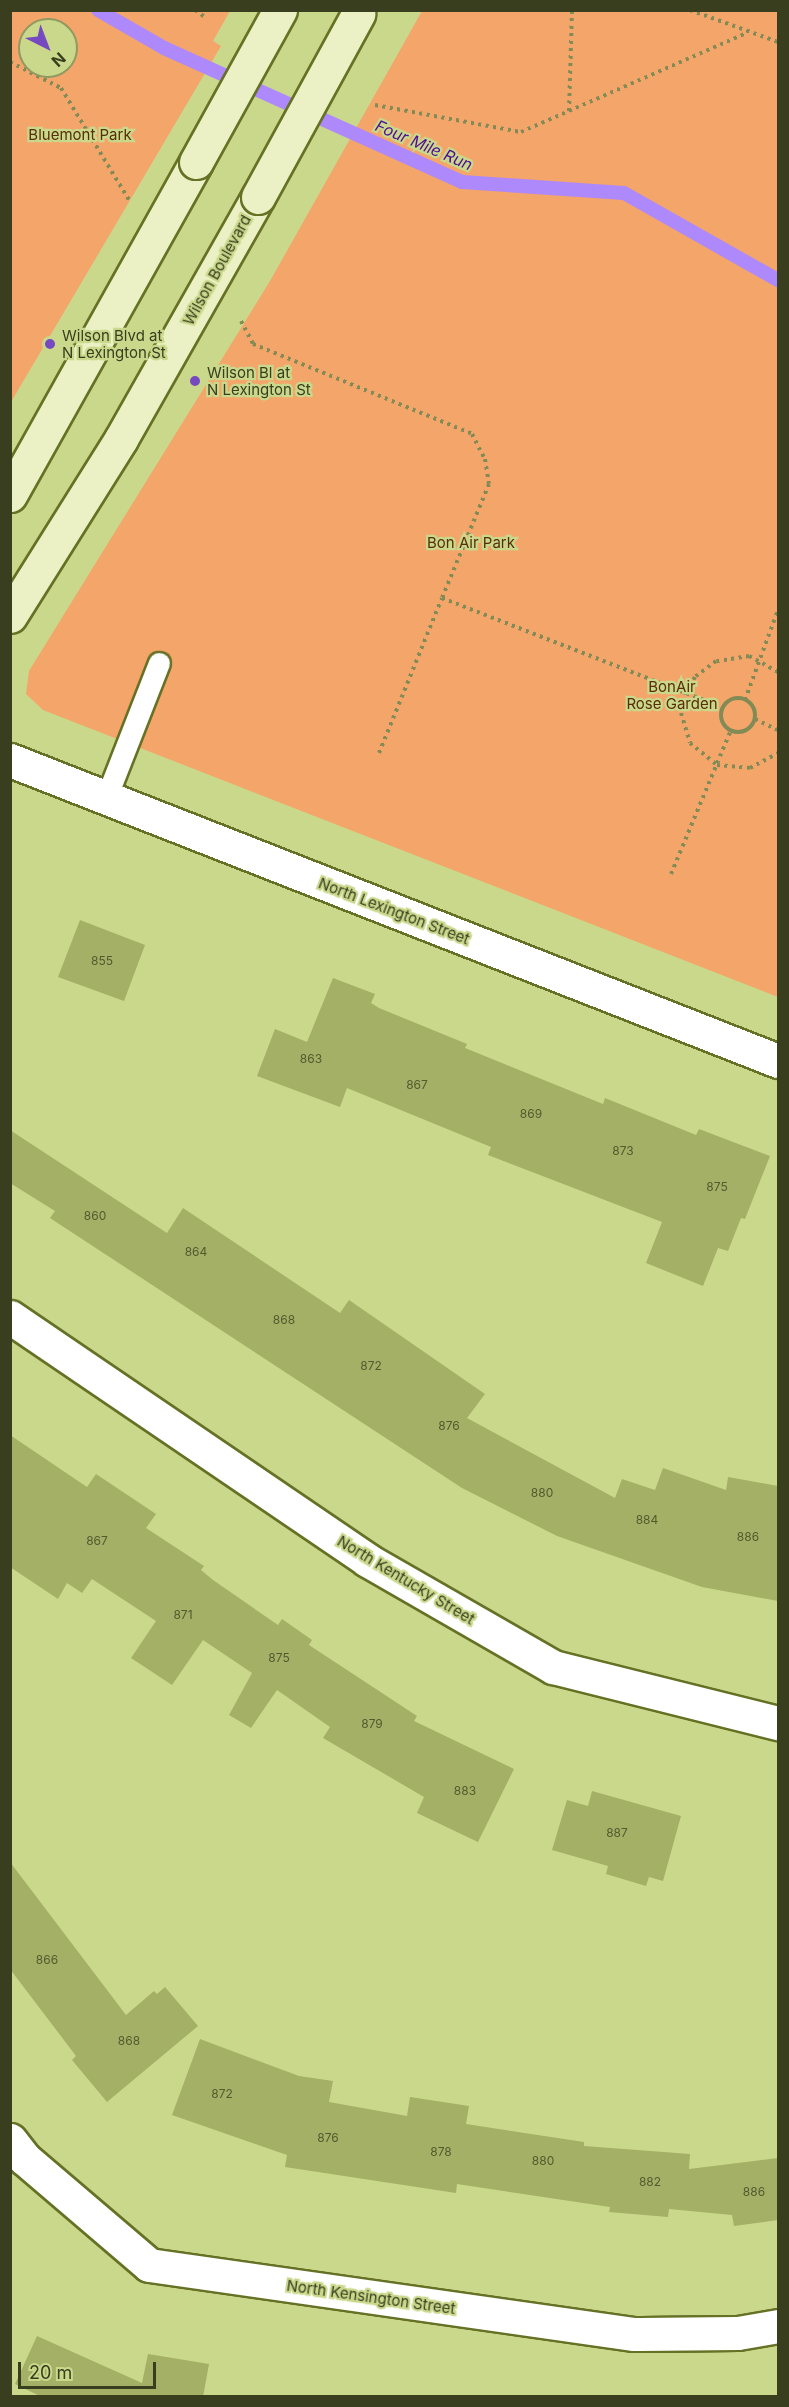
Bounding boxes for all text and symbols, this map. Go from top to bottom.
north arrow [18,18,78,78]
text: N [47,48,70,71]
water label: Four Mile Run [373,116,475,174]
park label: Bluemont Park [28,126,132,144]
street label: Wilson Boulevard [179,212,255,328]
place label: Wilson Blvd at N Lexington St [62,326,166,361]
marker: Wilson Blvd at N Lexington St [43,337,57,351]
place label: Wilson Bl at N Lexington St [207,363,311,398]
marker: Wilson Bl at N Lexington St [188,374,202,388]
park label: Bon Air Park [427,534,515,552]
park label: BonAir Rose Garden [626,677,718,712]
street label: North Lexington Street [316,874,472,948]
house number: 855 [91,954,113,968]
house number: 863 [300,1052,322,1066]
house number: 867 [406,1078,428,1092]
house number: 869 [520,1107,542,1121]
house number: 873 [612,1144,634,1158]
house number: 875 [706,1180,728,1194]
house number: 860 [84,1209,106,1223]
house number: 864 [185,1245,207,1259]
house number: 868 [273,1313,295,1327]
house number: 872 [360,1359,382,1373]
house number: 876 [438,1419,460,1433]
house number: 880 [531,1486,553,1500]
house number: 884 [636,1513,658,1527]
house number: 886 [737,1530,759,1544]
street label: North Kentucky Street [334,1532,478,1628]
house number: 867 [86,1534,108,1548]
house number: 871 [173,1608,193,1622]
house number: 875 [268,1651,290,1665]
house number: 879 [361,1717,383,1731]
house number: 883 [454,1784,476,1798]
house number: 887 [606,1826,628,1840]
house number: 866 [36,1953,58,1967]
house number: 868 [118,2034,140,2048]
house number: 872 [211,2087,233,2101]
house number: 876 [317,2131,339,2145]
house number: 878 [430,2145,452,2159]
house number: 880 [532,2154,554,2168]
house number: 882 [639,2175,661,2189]
house number: 886 [743,2185,765,2199]
street label: North Kensington Street [286,2276,456,2318]
scale bar [21,2350,159,2388]
text: 20 m [29,2362,72,2383]

